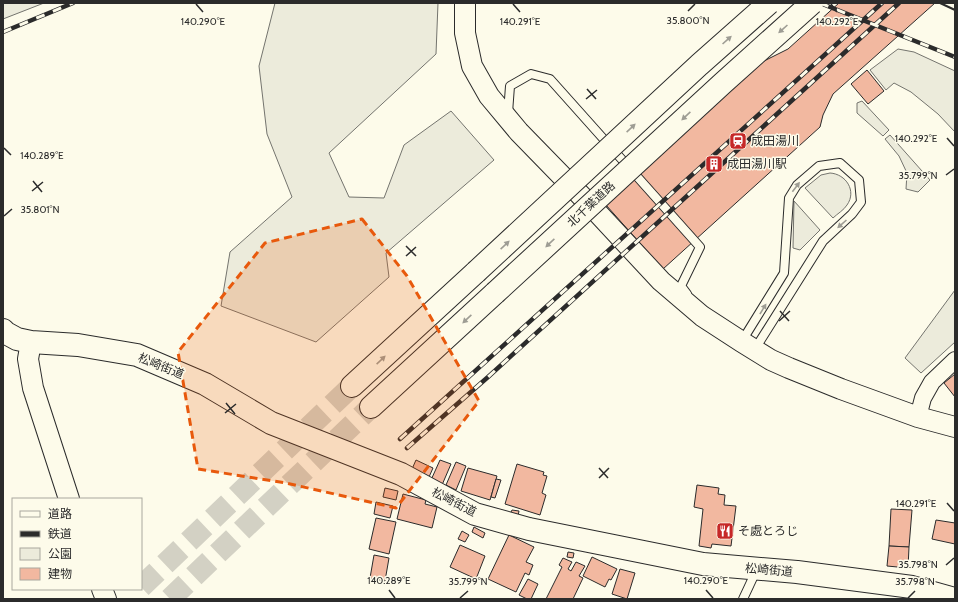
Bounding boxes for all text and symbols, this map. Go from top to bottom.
text: 35.800°N [667,14,709,27]
text: 140.290°E [181,15,226,28]
text: 140.291°E [500,15,541,28]
text: 140.292°E [816,15,859,28]
one-way arrow [778,24,787,33]
one-way arrow [722,36,732,45]
one-way arrow [681,112,691,121]
one-way arrow [626,124,636,133]
station icon: 成田湯川 [728,131,748,151]
text: 140.292°E [895,132,938,145]
place label: 成田湯川 [751,133,799,148]
text: 140.289°E [20,149,64,162]
building icon: 成田湯川駅 [704,154,724,174]
place label: 成田湯川駅 [727,156,787,171]
text: 35.799°N [898,169,938,182]
street label: 北千葉道路 [564,178,618,230]
one-way arrow [792,182,800,193]
text: 35.801°N [20,203,60,216]
one-way arrow [837,219,847,228]
one-way arrow [545,238,555,247]
one-way arrow [500,240,510,250]
one-way arrow [759,303,766,315]
one-way arrow [462,314,472,324]
street label: 松崎街道 [136,350,186,381]
one-way arrow [376,355,386,365]
street label: 松崎街道 [429,484,479,519]
text: 140.291°E [896,497,937,510]
legend [12,498,142,590]
text: 道路 [48,506,72,521]
restaurant icon: そ處とろじ [715,521,735,541]
place label: そ處とろじ [738,523,798,538]
text: 鉄道 [48,526,72,541]
text: 公園 [48,546,72,561]
text: 35.798°N [898,558,938,571]
street label: 松崎街道 [744,560,794,579]
text: 建物 [48,566,72,581]
text: 140.289°E [367,574,411,587]
text: 140.290°E [684,574,729,587]
text: 35.799°N [448,575,488,588]
text: 35.798°N [895,575,935,588]

